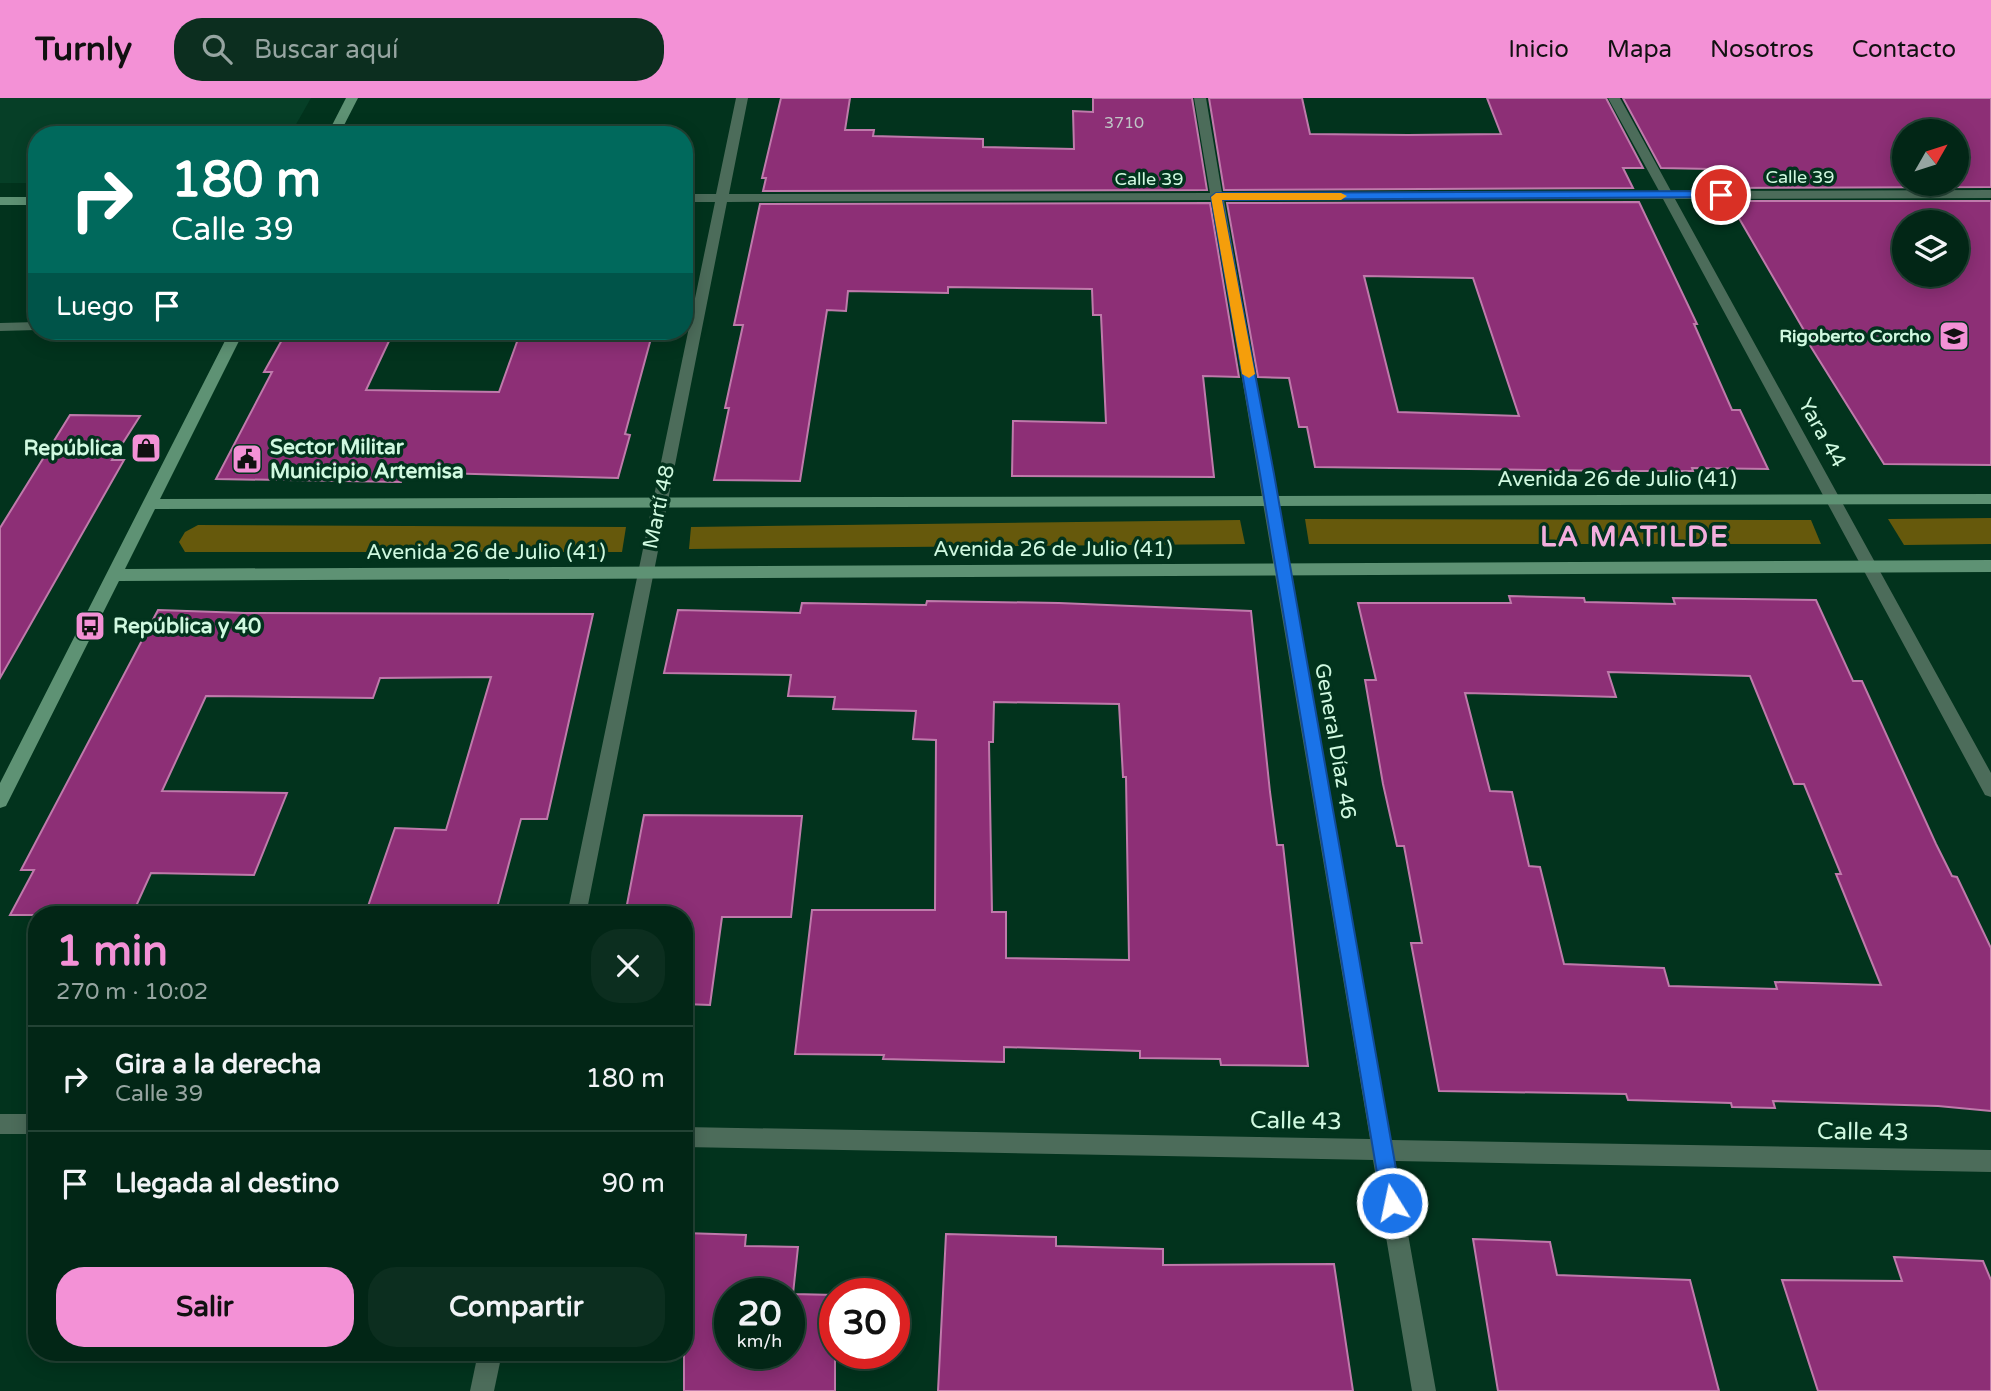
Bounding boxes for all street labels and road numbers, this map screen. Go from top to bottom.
street label: Calle 39 [1765,166,1835,188]
street label: Calle 39 [1114,168,1184,190]
street label: Yara 44 [1793,394,1851,472]
street label: Martí 48 [638,463,680,551]
street label: Avenida 26 de Julio (41) [1497,467,1737,492]
street label: Avenida 26 de Julio (41) [933,537,1173,562]
street label: Avenida 26 de Julio (41) [366,540,606,565]
street label: General Díaz 46 [1309,661,1361,821]
street label: Calle 43 [1250,1106,1342,1136]
street label: Calle 43 [1817,1117,1909,1147]

